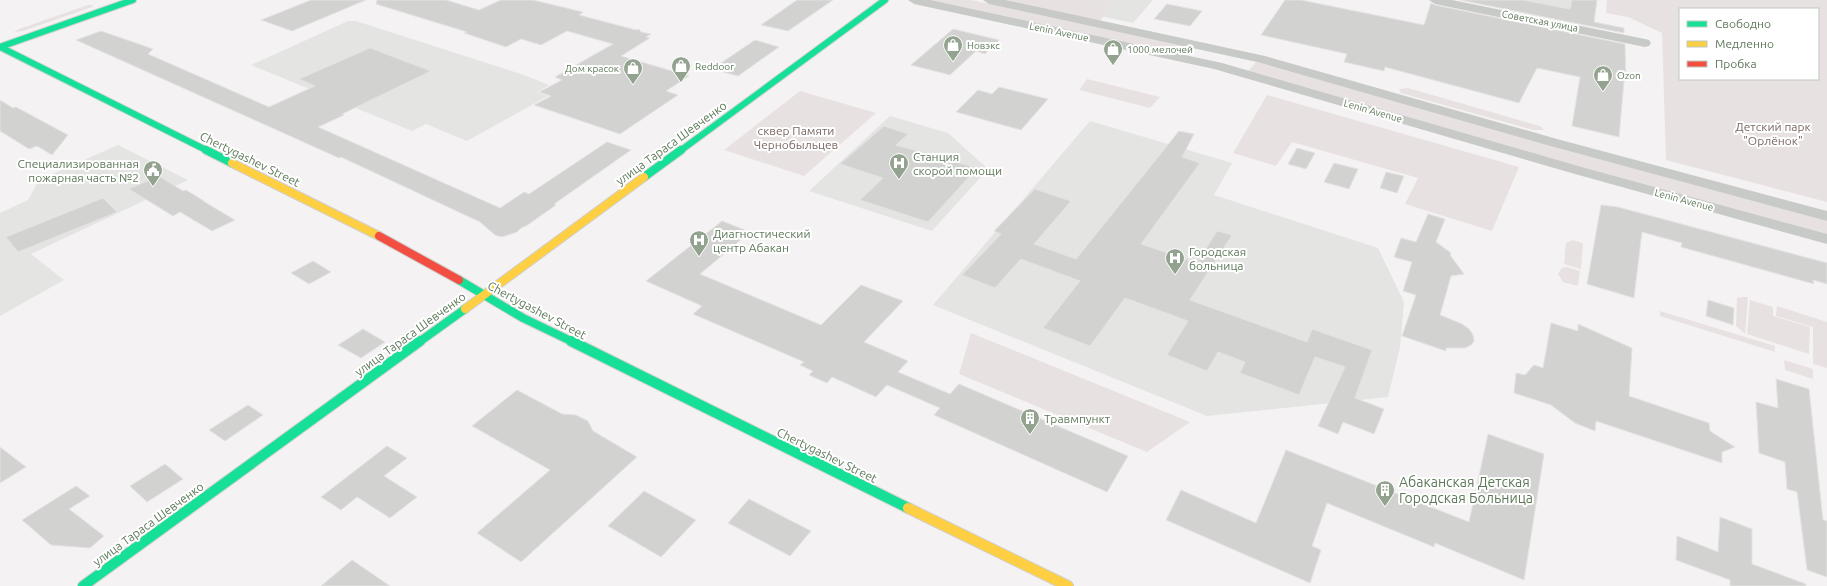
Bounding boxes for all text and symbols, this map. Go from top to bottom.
street label: Советская улица [1501,8,1579,34]
legend [1679,8,1819,80]
text: Свободно [1715,17,1771,30]
street label: Lenin Avenue [1028,20,1090,44]
shop icon: Новэкс [942,34,964,62]
text: Медленно [1715,37,1774,50]
shop icon: 1000 мелочей [1102,38,1124,66]
place label: Новэкс [967,40,1000,51]
place label: 1000 мелочей [1127,44,1193,55]
shop icon: Reddoor [670,55,692,83]
shop icon: Дом красок [622,57,644,85]
text: Пробка [1715,57,1757,70]
place label: Reddoor [695,61,734,72]
place label: Дом красок [565,63,619,74]
shop icon: Ozon [1592,64,1614,92]
place label: Ozon [1617,70,1641,81]
street label: Lenin Avenue [1342,97,1404,125]
street label: улица Тараса Шевченко [613,99,729,187]
park label: Детский парк "Орлёнок" [1735,120,1811,147]
park label: сквер Памяти Чернобыльцев [754,124,838,151]
street label: Chertygashev Street [198,129,302,189]
place label: Станция скорой помощи [913,150,1002,177]
hospital icon: Станция скорой помощи [888,152,910,180]
place label: Специализированная пожарная часть №2 [17,157,139,184]
public building icon: Специализированная пожарная часть №2 [142,159,164,187]
street label: Lenin Avenue [1653,187,1715,213]
place label: Диагностический центр Абакан [713,227,811,254]
hospital icon: Диагностический центр Абакан [688,229,710,257]
place label: Городская больница [1189,245,1246,272]
hospital icon: Городская больница [1164,247,1186,275]
street label: Chertygashev Street [486,279,589,342]
street label: улица Тараса Шевченко [352,290,468,378]
building icon: Травмпункт [1019,407,1041,435]
place label: Травмпункт [1044,412,1111,425]
street label: Chertygashev Street [775,425,879,485]
place label: Абаканская Детская Городская Больница [1399,474,1533,506]
building icon: Абаканская Детская Городская Больница [1374,479,1396,507]
street label: улица Тараса Шевченко [90,480,206,568]

